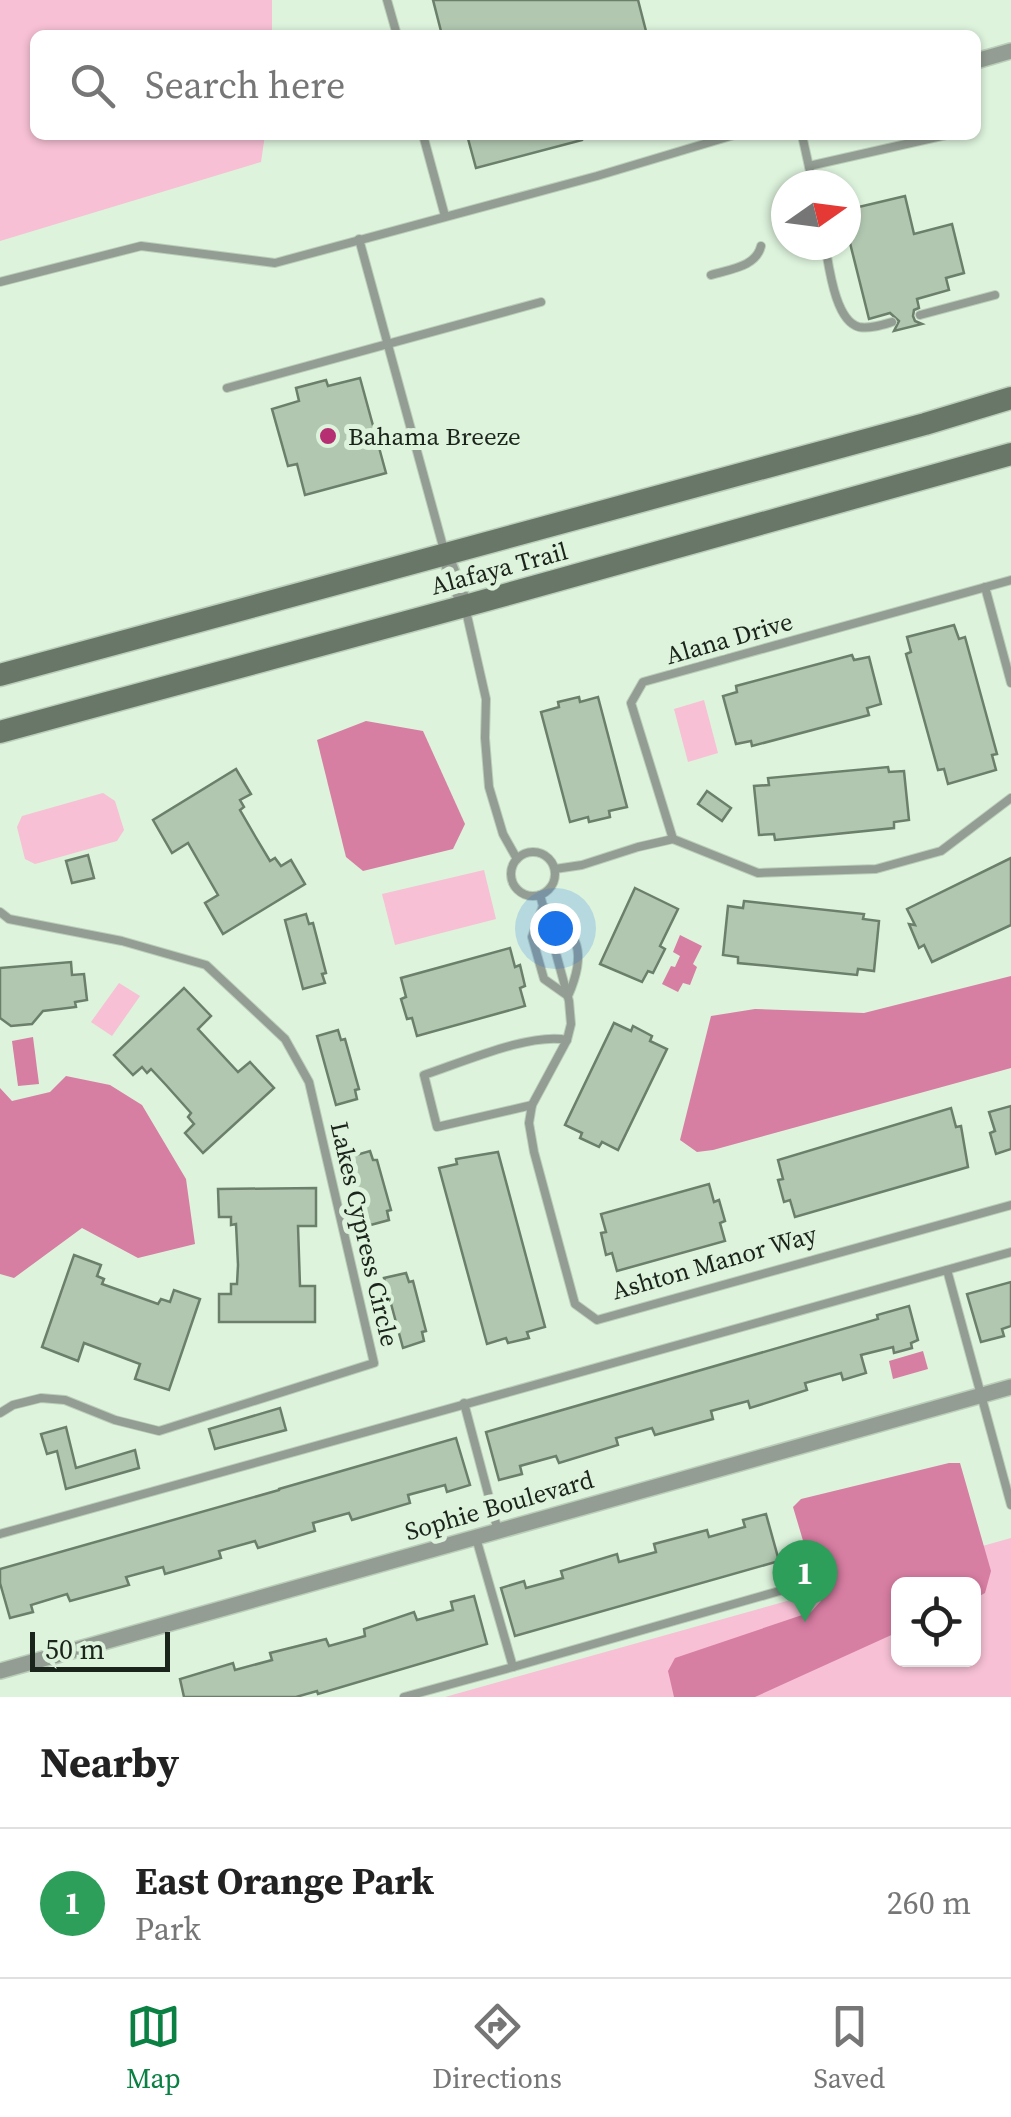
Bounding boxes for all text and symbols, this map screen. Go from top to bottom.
search box [30,30,981,140]
icon: search [65,58,120,113]
text: Search here [145,59,345,111]
north arrow [771,170,861,260]
place label: Bahama Breeze [348,419,521,453]
marker: Bahama Breeze [317,425,339,447]
street label: Alafaya Trail [427,533,571,603]
street label: Alana Drive [662,604,796,672]
your location [530,903,581,954]
street label: Lakes Cypress Circle [323,1118,407,1350]
street label: Ashton Manor Way [608,1216,821,1308]
street label: Sophie Boulevard [401,1462,597,1548]
pin: 1 [772,1540,838,1622]
map controls [891,1577,981,1667]
button: locate [891,1577,981,1667]
scale bar [30,1627,170,1672]
text: 50 m [45,1630,105,1668]
text: Nearby [40,1733,179,1791]
text: East Orange Park [135,1855,434,1907]
text: 1 [64,1881,81,1925]
text: 260 m [887,1881,971,1925]
text: Park [135,1907,201,1951]
tab: Map [126,1999,181,2097]
tab: Directions [432,1999,562,2097]
tab: Saved [813,1999,885,2097]

